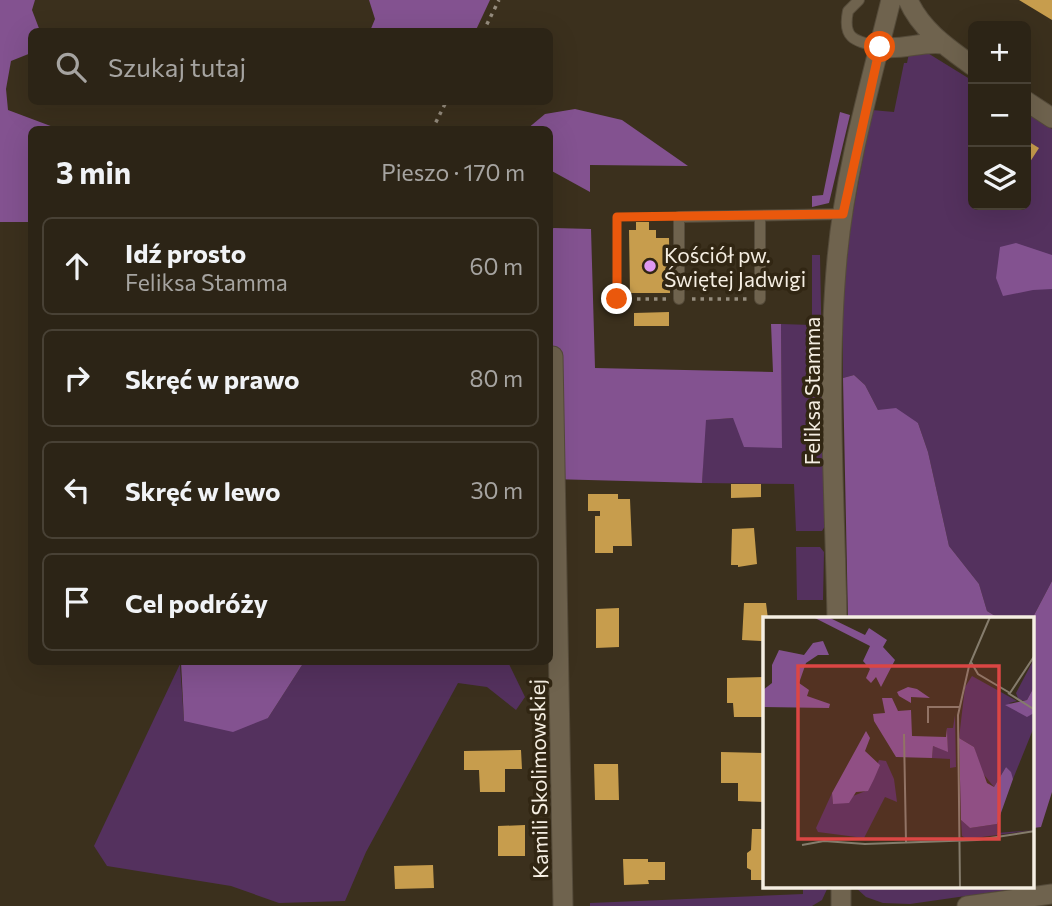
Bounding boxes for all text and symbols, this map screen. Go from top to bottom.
map controls [968,21,1031,210]
button: + [968,21,1031,84]
search box [28,28,553,105]
route start [864,31,895,62]
icon: search [52,48,90,86]
text: Szukaj tutaj [108,51,246,82]
button: − [968,84,1031,147]
button: layers [968,147,1031,210]
text: 3 min [56,153,131,190]
text: Pieszo · 170 m [381,158,525,186]
text: Idź prosto [125,237,246,268]
place label: Kościół pw. Świętej Jadwigi [664,242,806,291]
icon: ahead [58,247,96,285]
text: 60 m [470,252,523,280]
marker: Kościół pw. Świętej Jadwigi [642,258,658,274]
text: Feliksa Stamma [125,268,288,296]
route end [601,283,632,314]
street label: Feliksa Stamma [799,317,824,465]
icon: right [58,359,96,397]
text: Skręć w prawo [125,363,300,394]
text: 80 m [470,364,523,392]
icon: left [58,471,96,509]
text: Skręć w lewo [125,475,281,506]
text: 30 m [470,476,523,504]
icon: arrive [58,583,96,621]
text: Cel podróży [125,587,268,618]
inset map [763,617,1034,888]
street label: Kamili Skolimowskiej [524,679,552,879]

